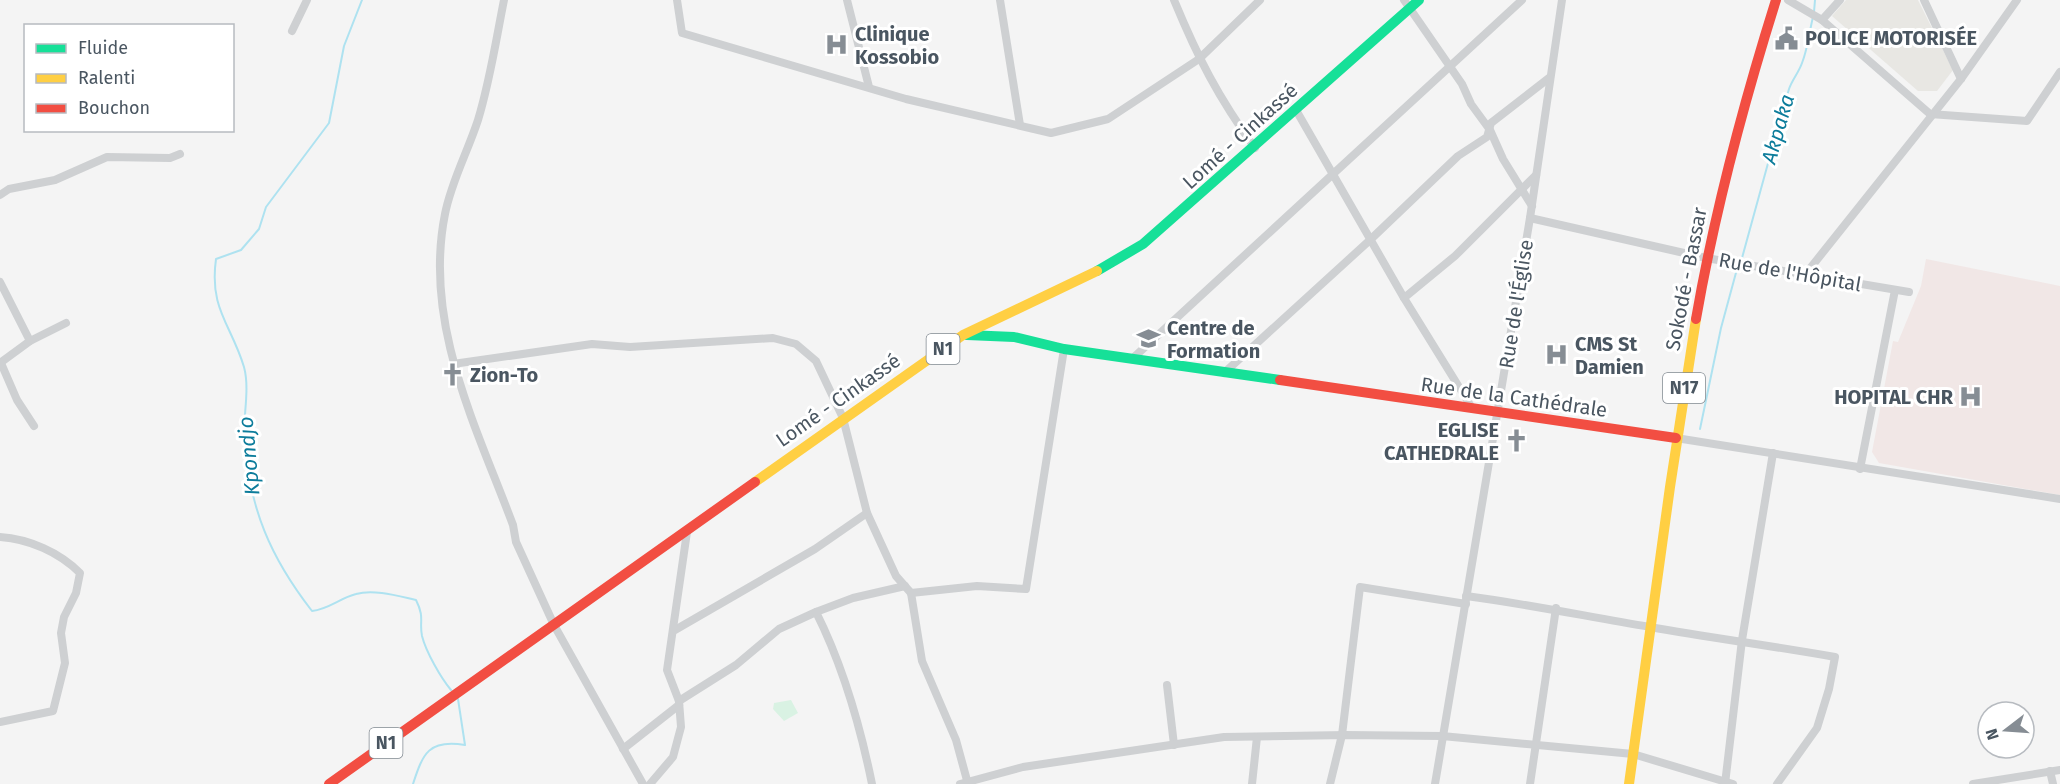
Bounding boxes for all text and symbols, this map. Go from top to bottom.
place label: Clinique Kossobio [855,22,939,69]
legend [24,24,234,132]
public building icon: POLICE MOTORISÉE [1774,25,1800,51]
place label: POLICE MOTORISÉE [1805,25,1977,50]
hospital icon: Clinique Kossobio [824,32,850,58]
text: Fluide [78,37,128,59]
text: Ralenti [78,67,135,89]
street label: Lomé - Cinkassé [1178,78,1302,194]
water label: Akpaka [1755,91,1800,168]
text: Bouchon [78,97,150,119]
street label: Sokodé - Bassar [1660,205,1712,353]
street label: Rue de l'Église [1494,238,1538,370]
street label: Rue de l'Hôpital [1717,248,1863,296]
place label: Centre de Formation [1167,316,1260,363]
school or university icon: Centre de Formation [1136,326,1162,352]
place label: CMS St Damien [1575,332,1644,379]
road number: N1 [926,334,960,364]
hospital icon: CMS St Damien [1544,342,1570,368]
street label: Lomé - Cinkassé [771,348,905,452]
church icon: Zion-To [439,362,465,388]
place label: Zion-To [470,363,539,387]
street label: Rue de la Cathédrale [1419,372,1609,422]
road number: N17 [1663,373,1705,403]
hospital icon: HOPITAL CHR [1958,384,1984,410]
place label: HOPITAL CHR [1834,385,1954,409]
water label: Kpondjo [233,415,265,497]
place label: EGLISE CATHEDRALE [1384,418,1499,465]
church icon: EGLISE CATHEDRALE [1504,428,1530,454]
north arrow [1976,700,2036,760]
text: N [1981,726,2003,742]
road number: N1 [370,728,402,758]

